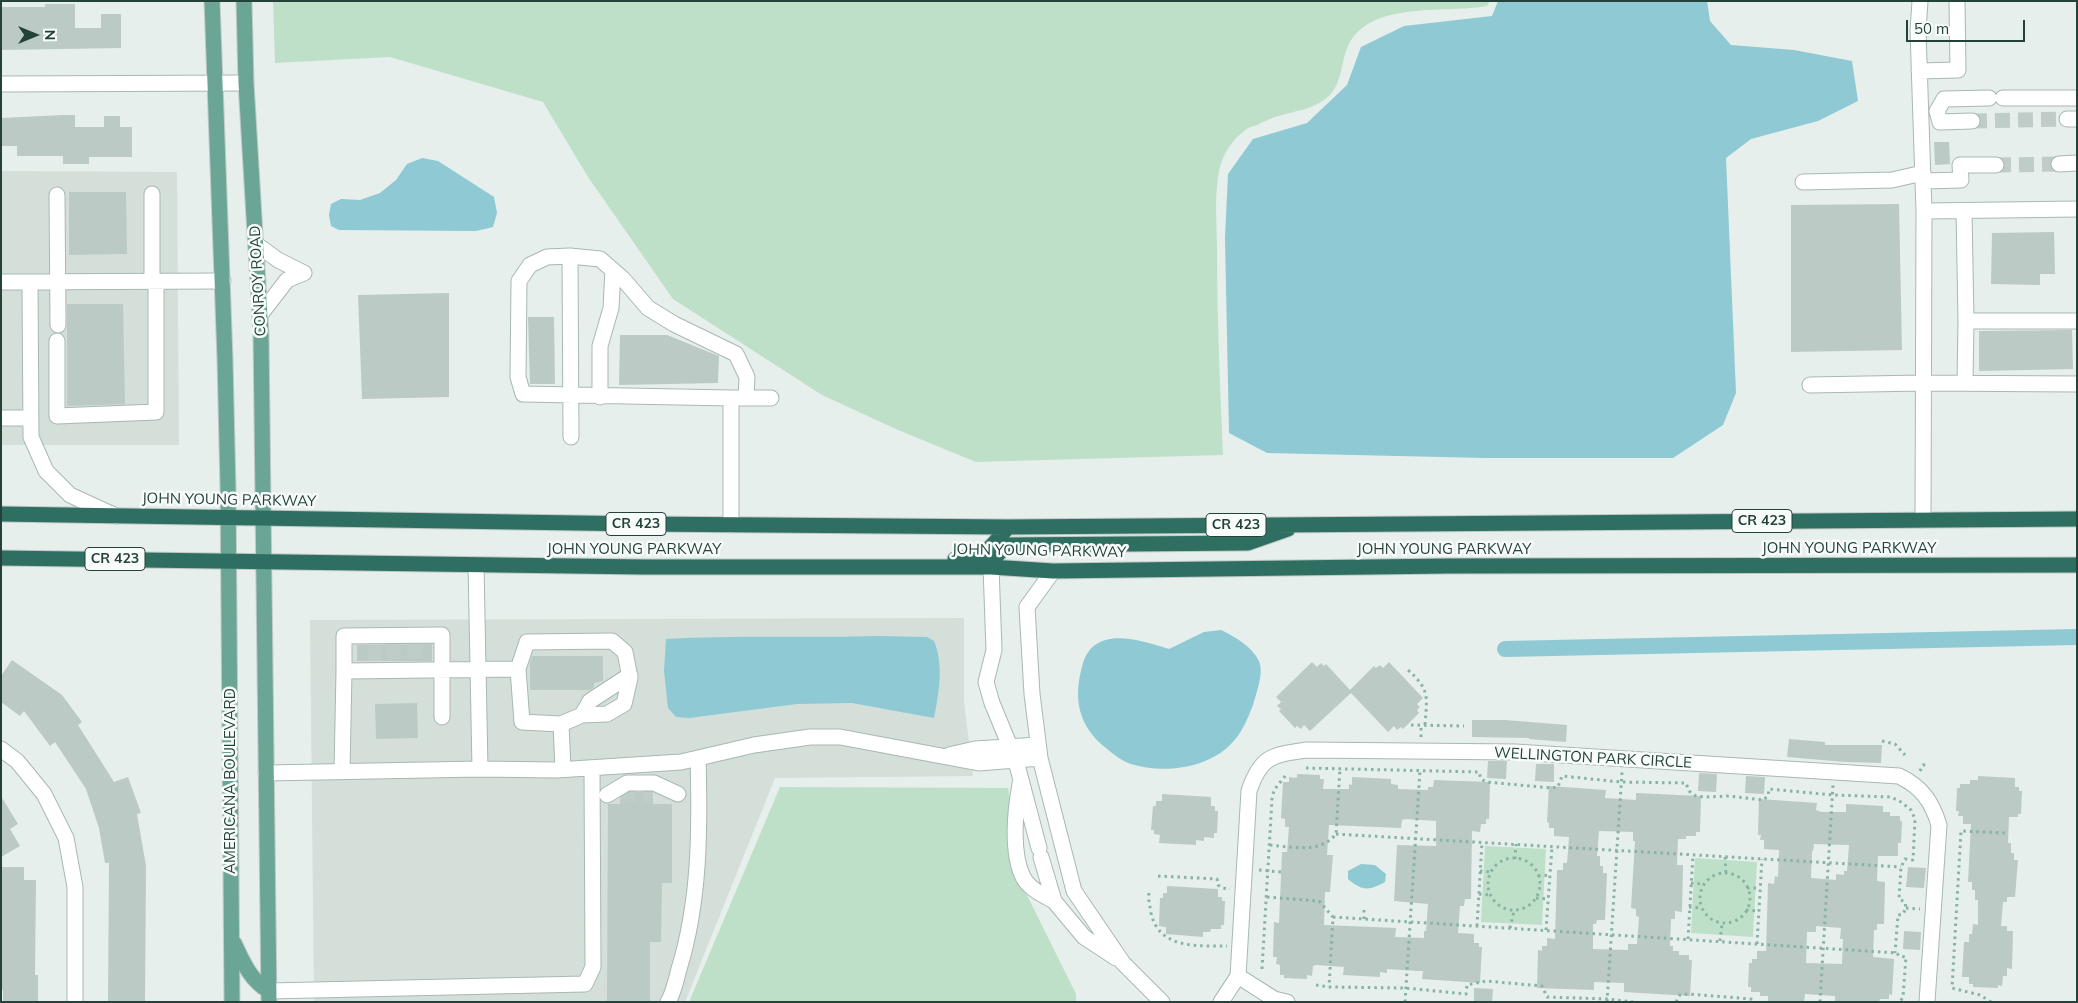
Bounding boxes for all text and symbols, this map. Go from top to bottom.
north arrow [10,10,60,60]
scale bar [1908,10,2027,42]
text: 50 m [1914,19,1949,38]
text: N [41,30,59,40]
street label: CONROY ROAD [246,225,270,337]
street label: JOHN YOUNG PARKWAY [142,489,316,511]
road number: CR 423 [1732,510,1792,532]
road number: CR 423 [606,512,666,536]
road number: CR 423 [1206,514,1266,536]
street label: JOHN YOUNG PARKWAY [1762,539,1936,557]
street label: JOHN YOUNG PARKWAY [547,540,721,558]
street label: JOHN YOUNG PARKWAY [952,540,1126,562]
street label: JOHN YOUNG PARKWAY [1357,540,1531,558]
road number: CR 423 [85,548,145,570]
street label: AMERICANA BOULEVARD [221,688,239,874]
street label: WELLINGTON PARK CIRCLE [1494,744,1692,772]

